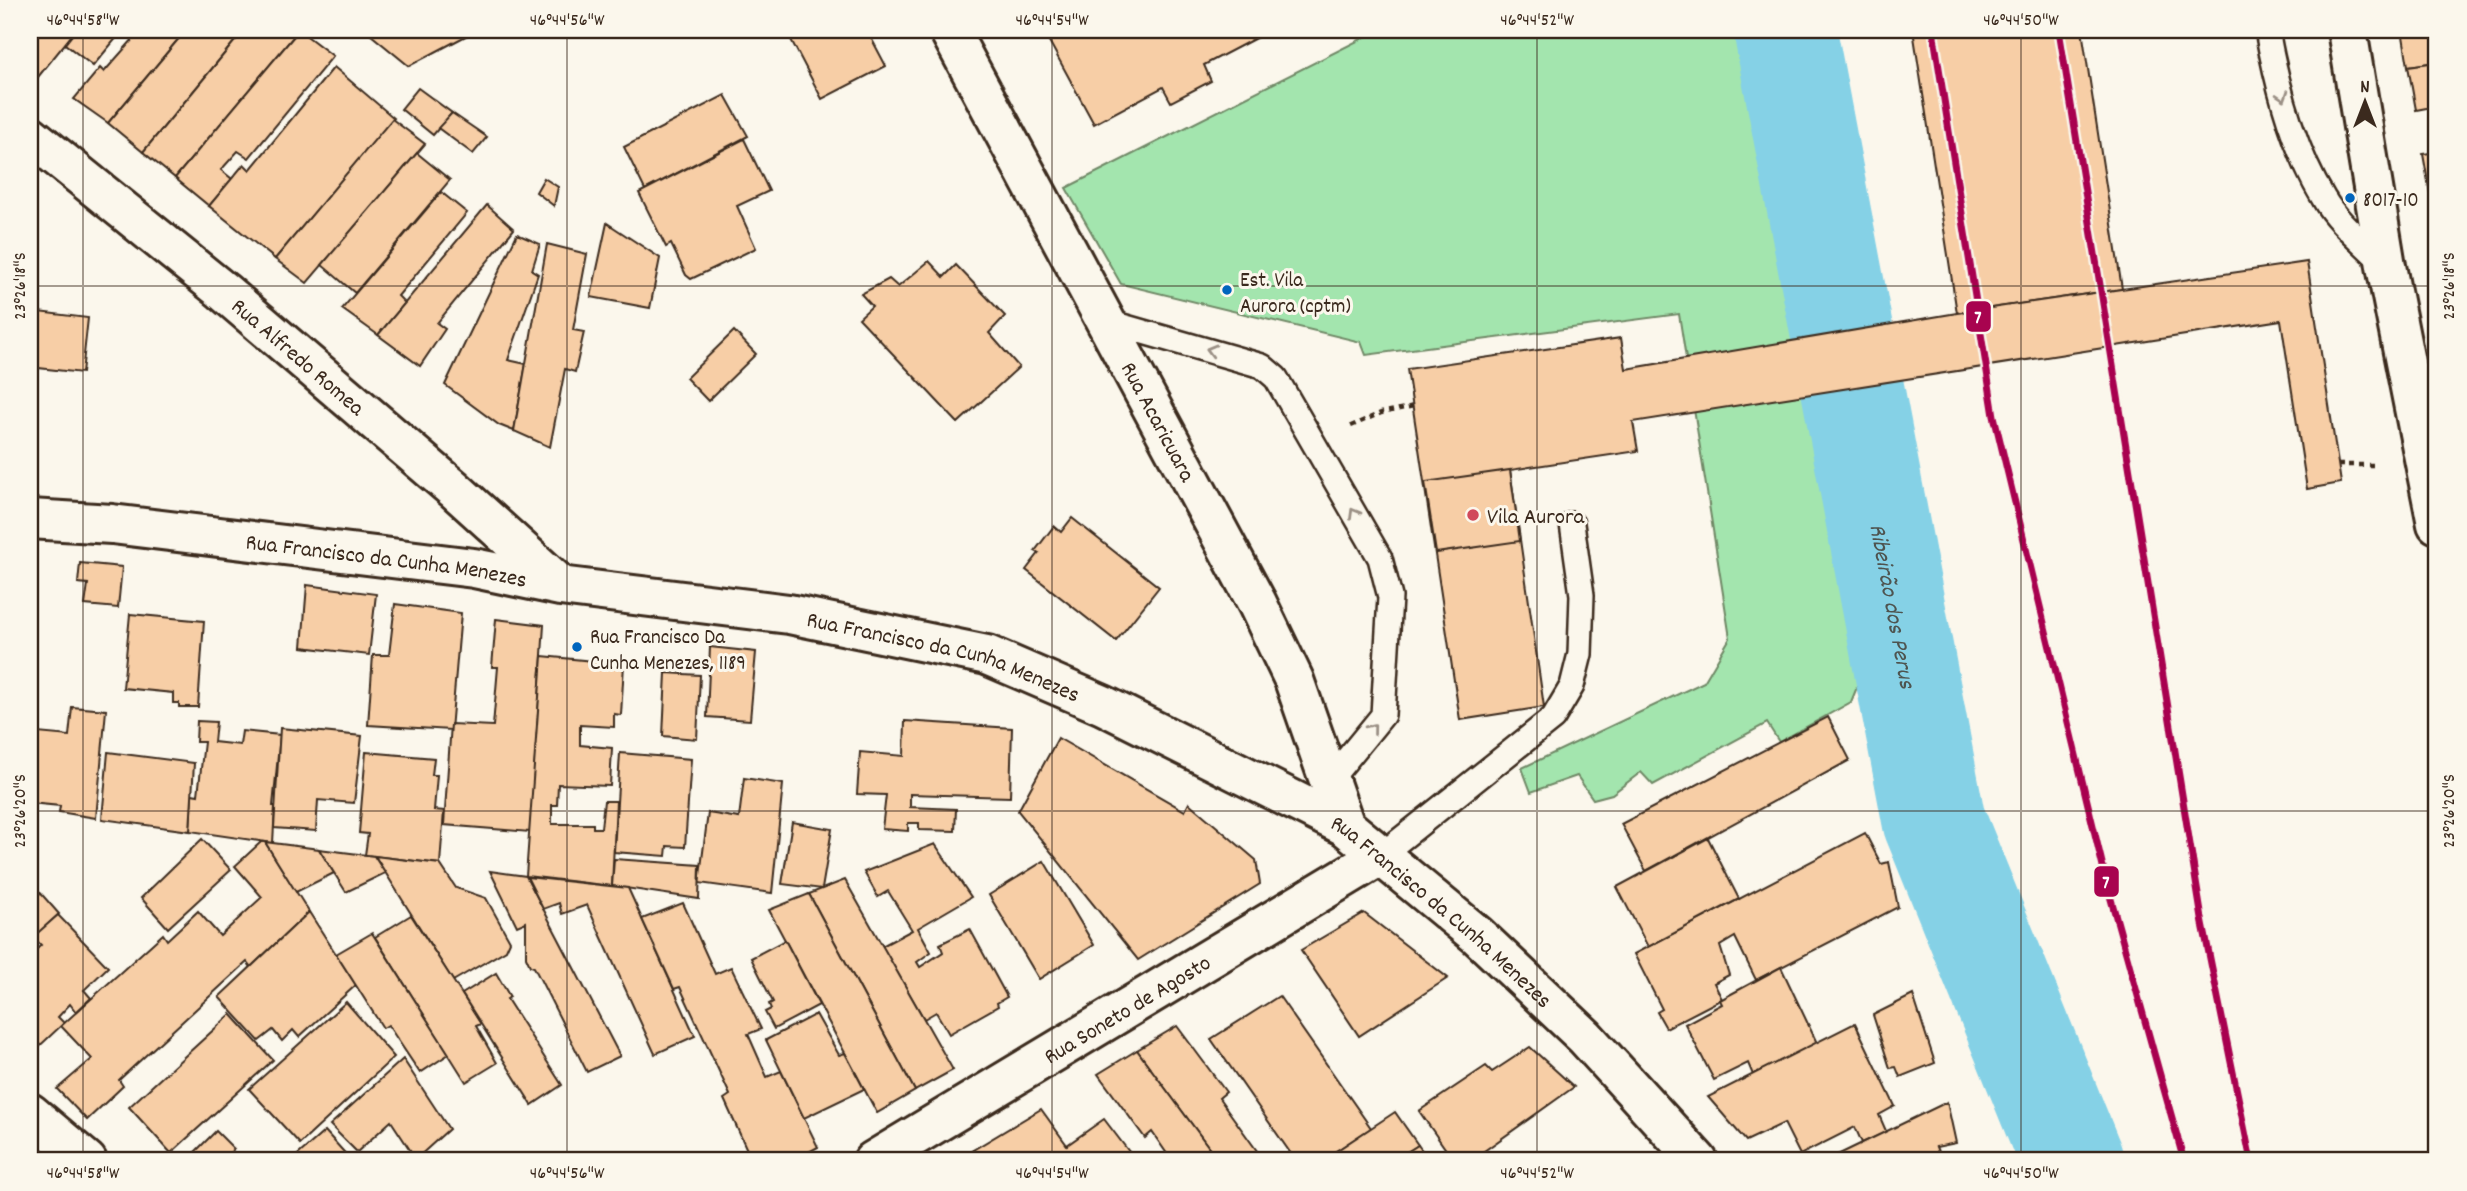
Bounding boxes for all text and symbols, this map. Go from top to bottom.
text: 46°44'58"W [47,9,120,34]
text: 46°44'56"W [530,9,605,34]
text: 46°44'54"W [1015,9,1089,34]
text: 46°44'52"W [1500,9,1574,34]
text: 46°44'50"W [1983,9,2059,34]
north arrow [2330,66,2400,136]
text: N [2360,75,2370,102]
one-way arrow [2275,89,2289,101]
place label: 8017-10 [2363,187,2419,217]
marker: 8017-10 [2343,191,2357,205]
text: 23°26'18"S [9,252,34,320]
text: 23°26'18"S [2438,252,2463,320]
place label: Est. Vila Aurora (cptm) [1240,267,1351,323]
marker: Est. Vila Aurora (cptm) [1220,283,1234,297]
street label: Rua Alfredo Romea [223,292,371,426]
line badge: 7 [1965,300,1992,333]
text: 7 [1974,306,1982,333]
one-way arrow [1205,344,1217,359]
street label: Rua Acaricuara [1110,357,1202,490]
place label: Vila Aurora [1487,502,1586,535]
marker: Vila Aurora [1465,507,1481,523]
one-way arrow [1349,508,1362,521]
water label: Ribeirão dos Perus [1858,521,1923,692]
street label: Rua Francisco da Cunha Menezes [244,527,530,599]
street label: Rua Francisco da Cunha Menezes [803,605,1084,713]
place label: Rua Francisco Da Cunha Menezes, 1189 [590,624,746,680]
marker: Rua Francisco Da Cunha Menezes, 1189 [570,640,584,654]
one-way arrow [1364,724,1376,737]
text: 23°26'20"S [9,774,34,848]
text: 23°26'20"S [2438,774,2463,848]
street label: Rua Francisco da Cunha Menezes [1324,808,1558,1018]
line badge: 7 [2093,865,2120,898]
text: 7 [2102,871,2110,898]
street label: Rua Soneto de Agosto [1039,948,1218,1075]
text: 46°44'58"W [47,1162,120,1187]
text: 46°44'56"W [530,1162,605,1187]
text: 46°44'54"W [1015,1162,1089,1187]
text: 46°44'52"W [1500,1162,1574,1187]
text: 46°44'50"W [1983,1162,2059,1187]

